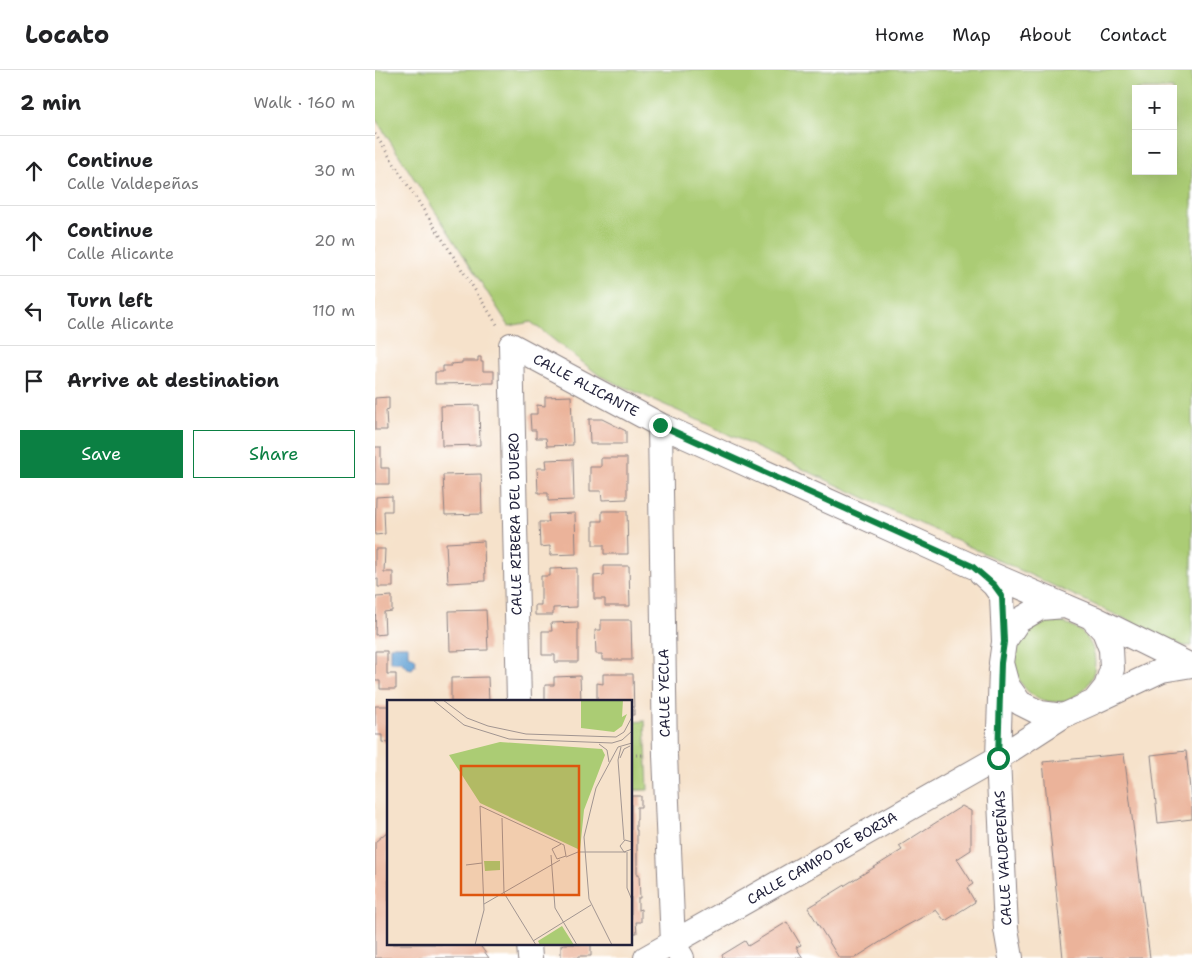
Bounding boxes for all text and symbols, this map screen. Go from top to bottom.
text: Locato [25,19,109,51]
text: Home [875,23,924,47]
text: Map [952,23,991,47]
text: About [1019,23,1072,47]
text: Contact [1100,23,1167,47]
map controls [1132,85,1177,175]
button: + [1132,85,1177,130]
text: 2 min [20,89,81,117]
text: Walk · 160 m [254,92,355,113]
button: − [1132,130,1177,175]
text: Continue [67,148,153,173]
icon: ahead [20,157,48,185]
text: 30 m [314,160,355,181]
text: Calle Valdepeñas [67,173,199,194]
text: Continue [67,218,153,243]
icon: ahead [20,227,48,255]
text: 20 m [314,230,355,251]
text: Calle Alicante [67,243,174,264]
text: Turn left [67,288,153,313]
icon: left [20,297,48,325]
text: 110 m [312,300,355,321]
text: Calle Alicante [67,313,174,334]
street label: CALLE ALICANTE [530,350,642,421]
icon: arrive [20,367,48,395]
text: Arrive at destination [67,368,279,393]
route end [649,414,672,437]
button: Save [20,430,183,478]
button: Share [193,430,355,478]
street label: CALLE RIBERA DEL DUERO [504,432,526,616]
street label: CALLE YECLA [654,648,674,738]
inset map [387,700,633,946]
route start [987,747,1010,770]
street label: CALLE VALDEPEÑAS [989,790,1016,926]
street label: CALLE CAMPO DE BORJA [744,808,900,908]

